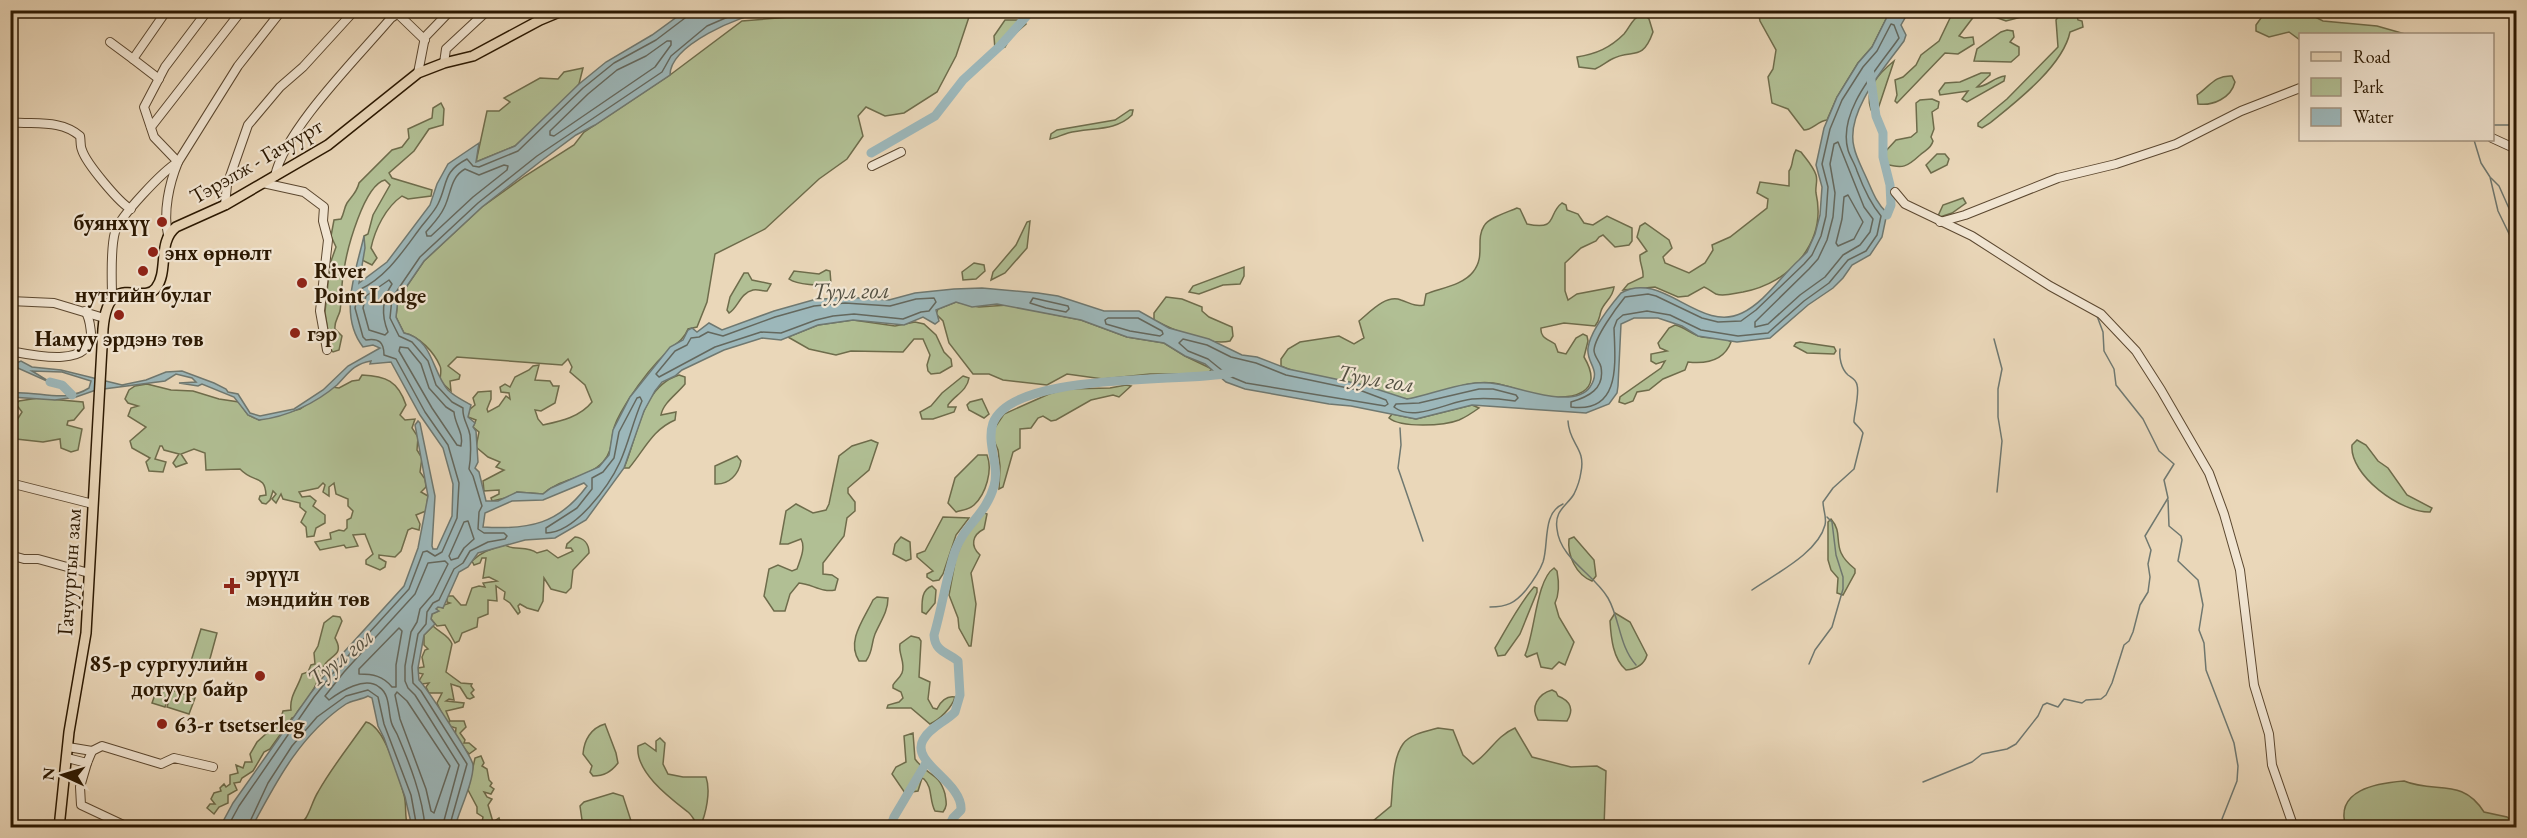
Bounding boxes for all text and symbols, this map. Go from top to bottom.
legend [2299,33,2494,141]
text: Road [2353,45,2392,68]
text: Park [2353,75,2384,98]
text: Water [2353,105,2394,128]
street label: Тэрэлж - Гачуурт [184,111,328,211]
place label: буянхүү [73,208,150,237]
marker: буянхүү [155,215,169,229]
place label: энх өрнөлт [165,238,272,267]
marker: энх өрнөлт [146,245,160,259]
place label: River Point Lodge [314,256,426,310]
marker: нутгийн булаг [136,264,150,278]
water label: Туул гол [812,274,890,306]
marker: River Point Lodge [295,276,309,290]
place label: нутгийн булаг [75,280,211,309]
marker: Намуу эрдэнэ төв [112,308,126,322]
place label: гэр [307,319,337,348]
place label: Намуу эрдэнэ төв [34,324,204,353]
marker: гэр [288,326,302,340]
water label: Туул гол [1335,357,1417,399]
street label: Гачууртын зам [50,507,88,636]
place label: эрүүл мэндийн төв [246,559,370,613]
marker: эрүүл мэндийн төв [223,577,241,595]
water label: Туул гол [300,621,380,693]
place label: 85-р сургуулийн дотуур байр [89,649,248,703]
marker: 85-р сургуулийн дотуур байр [253,669,267,683]
place label: 63-r tsetserleg [174,710,305,739]
marker: 63-r tsetserleg [155,717,169,731]
north arrow [33,745,93,805]
text: N [38,767,59,781]

